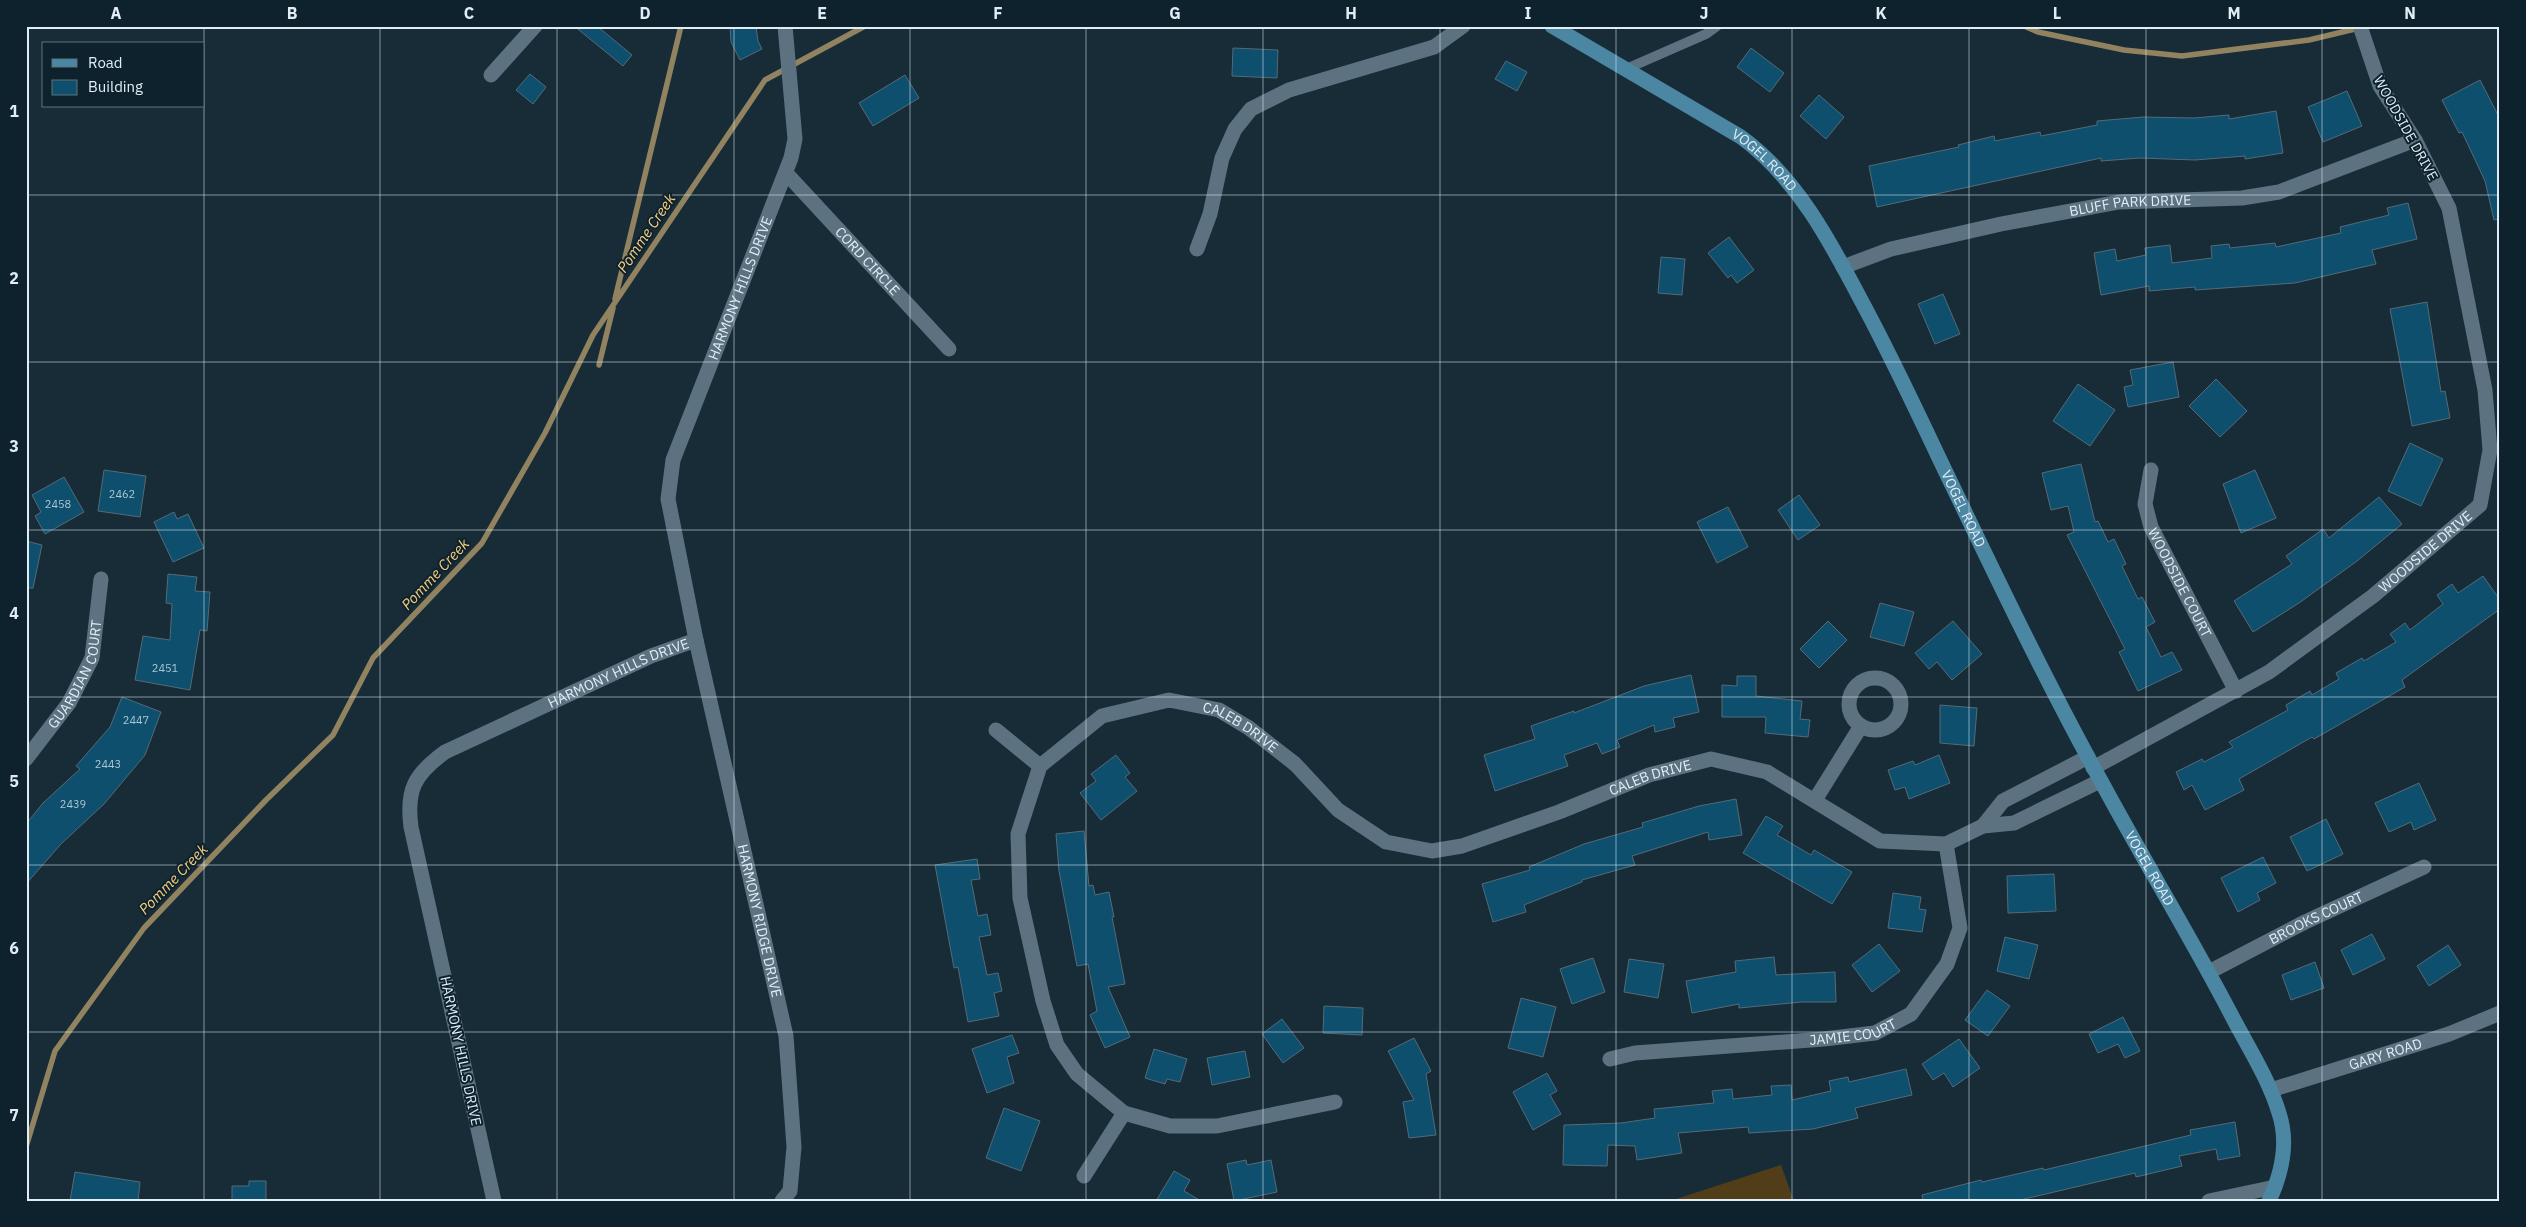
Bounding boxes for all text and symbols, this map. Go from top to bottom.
text: A [111,3,122,23]
text: B [287,3,298,23]
text: C [464,3,474,23]
text: D [639,3,651,23]
text: E [817,3,827,23]
text: F [993,3,1003,23]
text: G [1169,3,1181,23]
text: H [1345,3,1357,23]
text: I [1525,3,1532,23]
text: J [1700,3,1708,23]
text: K [1875,3,1887,23]
text: L [2053,3,2061,23]
text: M [2227,3,2241,23]
text: N [2404,3,2416,23]
legend [42,42,205,108]
text: Road [88,53,123,72]
street label: WOODSIDE DRIVE [2370,72,2442,184]
text: Building [88,77,143,96]
text: 1 [9,101,19,121]
street label: VOGEL ROAD [1729,125,1801,195]
water label: Pomme Creek [613,190,679,276]
street label: BLUFF PARK DRIVE [2068,191,2192,220]
street label: HARMONY HILLS DRIVE [704,214,776,362]
street label: CORD CIRCLE [831,223,904,299]
text: 2 [9,268,19,288]
text: 3 [9,436,19,456]
street label: VOGEL ROAD [1937,467,1990,550]
house number: 2462 [109,487,135,501]
house number: 2458 [45,497,71,511]
street label: WOODSIDE DRIVE [2375,507,2476,596]
street label: WOODSIDE COURT [2144,525,2216,641]
water label: Pomme Creek [397,534,473,614]
text: 4 [9,603,19,623]
street label: GUARDIAN COURT [44,619,105,732]
street label: HARMONY HILLS DRIVE [545,634,691,712]
house number: 2451 [152,661,179,675]
street label: CALEB DRIVE [1201,698,1282,757]
house number: 2447 [123,713,149,727]
street label: CALEB DRIVE [1606,755,1693,800]
house number: 2443 [95,757,121,771]
text: 5 [9,771,19,791]
house number: 2439 [60,797,86,811]
street label: VOGEL ROAD [2121,828,2178,909]
water label: Pomme Creek [135,840,212,918]
street label: HARMONY RIDGE DRIVE [734,843,786,999]
street label: BROOKS COURT [2266,887,2366,948]
text: 6 [9,938,19,958]
street label: HARMONY HILLS DRIVE [436,975,486,1127]
street label: JAMIE COURT [1809,1014,1900,1049]
street label: GARY ROAD [2347,1034,2424,1074]
text: 7 [9,1105,19,1125]

